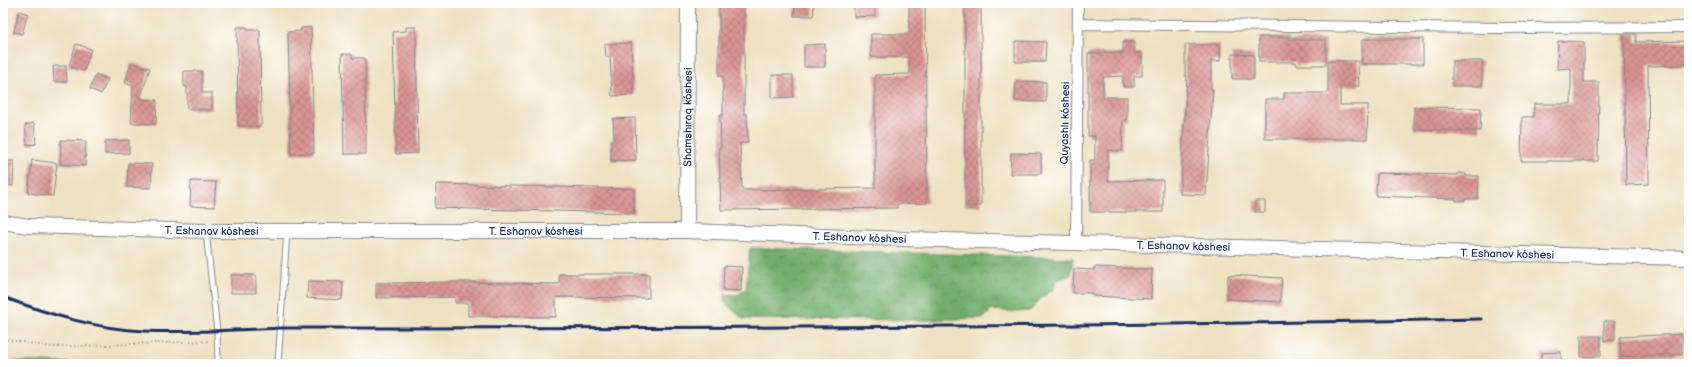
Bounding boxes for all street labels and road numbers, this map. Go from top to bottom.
street label: Shamshıraq kóshesi [681,67,694,167]
street label: Quyashlı kóshesi [1058,82,1072,164]
street label: T. Eshanov kóshesi [165,223,259,238]
street label: T. Eshanov kóshesi [489,225,583,238]
street label: T. Eshanov kóshesi [812,229,907,246]
street label: T. Eshanov kóshesi [1136,238,1230,253]
street label: T. Eshanov kóshesi [1460,246,1554,261]

